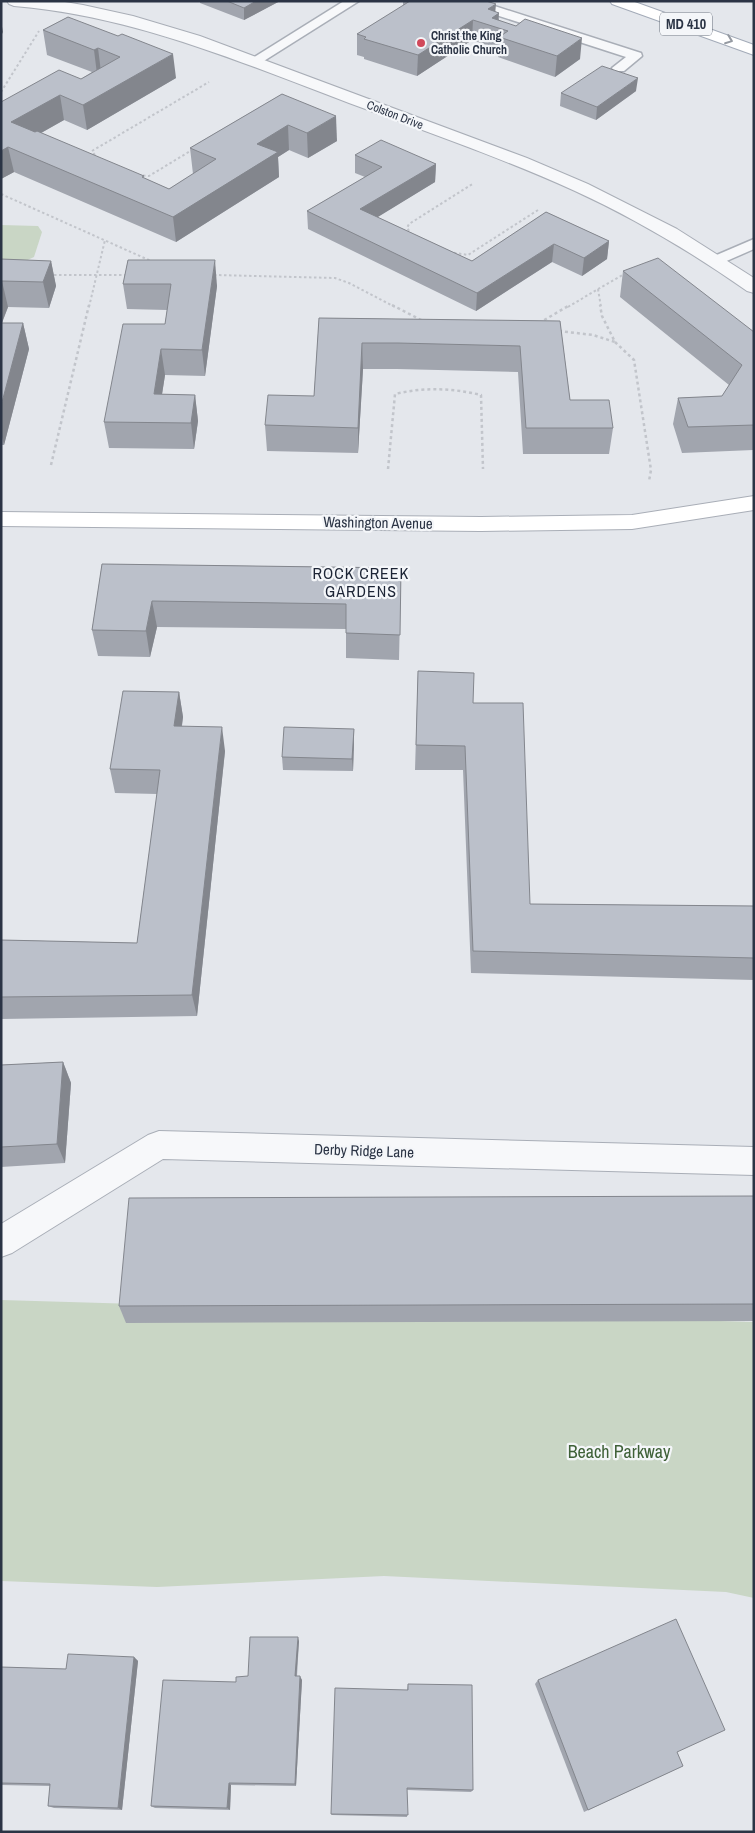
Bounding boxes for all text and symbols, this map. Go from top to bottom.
road number: MD 410 [660,12,712,36]
place label: Christ the King Catholic Church [431,28,507,58]
one-way arrow [725,34,733,44]
marker: Christ the King Catholic Church [415,37,427,49]
street label: Colston Drive [364,97,426,133]
street label: Washington Avenue [323,511,433,534]
district label: ROCK CREEK GARDENS [313,562,409,602]
street label: Derby Ridge Lane [314,1138,414,1163]
park label: Beach Parkway [568,1439,671,1464]

